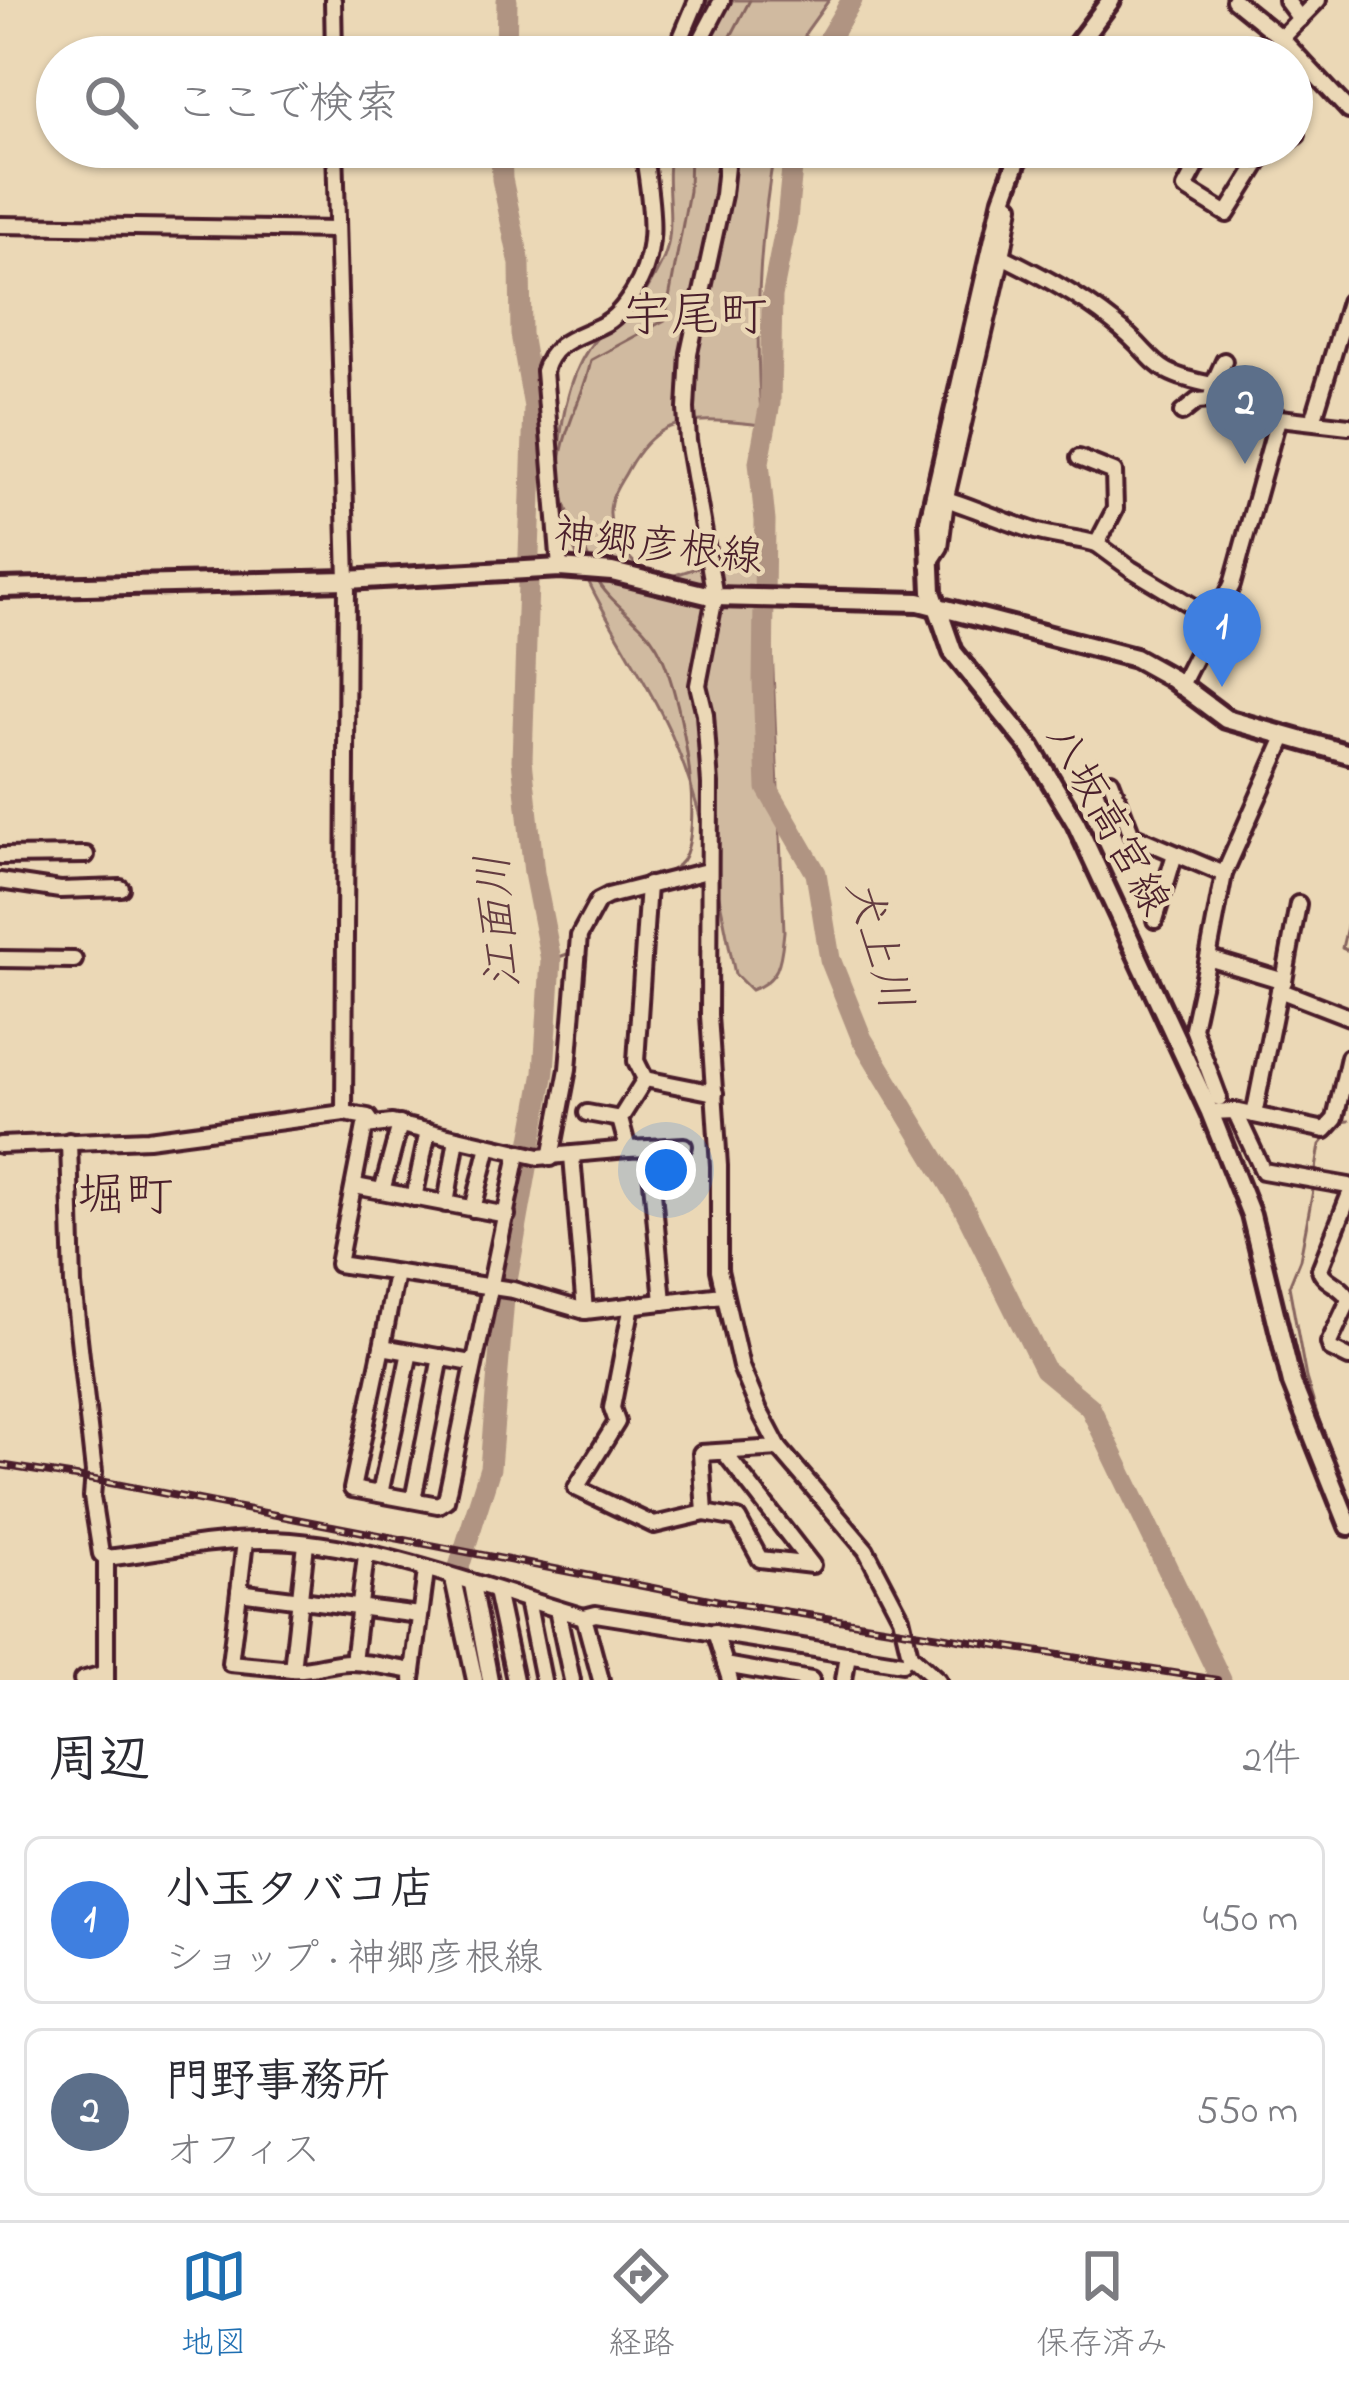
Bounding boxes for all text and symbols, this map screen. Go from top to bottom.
search box [36,36,1313,168]
icon: search [78,69,144,135]
text: ここで検索 [174,73,399,139]
district label: 宇尾町 [623,283,767,353]
pin: 2 [1206,365,1284,464]
street label: 神郷彦根線 [550,505,766,591]
pin: 1 [1183,588,1261,687]
street label: 八坂高宮線 [1028,714,1184,928]
water label: 江面川 [462,851,540,991]
water label: 犬上川 [826,871,926,1019]
your location [636,1140,696,1200]
district label: 堀町 [77,1163,173,1233]
text: 周辺 [48,1725,150,1800]
text: 2件 [1243,1733,1301,1790]
text: 小玉タバコ店 [165,1859,435,1925]
text: 1 [84,1892,96,1949]
text: 450 m [1203,1892,1298,1949]
text: ショップ · 神郷彦根線 [165,1932,542,1989]
text: 門野事務所 [165,2051,390,2117]
text: 2 [80,2084,100,2141]
text: 550 m [1197,2084,1298,2141]
text: オフィス [165,2124,321,2181]
tab: 地図 [181,2243,247,2369]
tab: 経路 [608,2243,674,2369]
tab: 保存済み [1036,2243,1168,2369]

